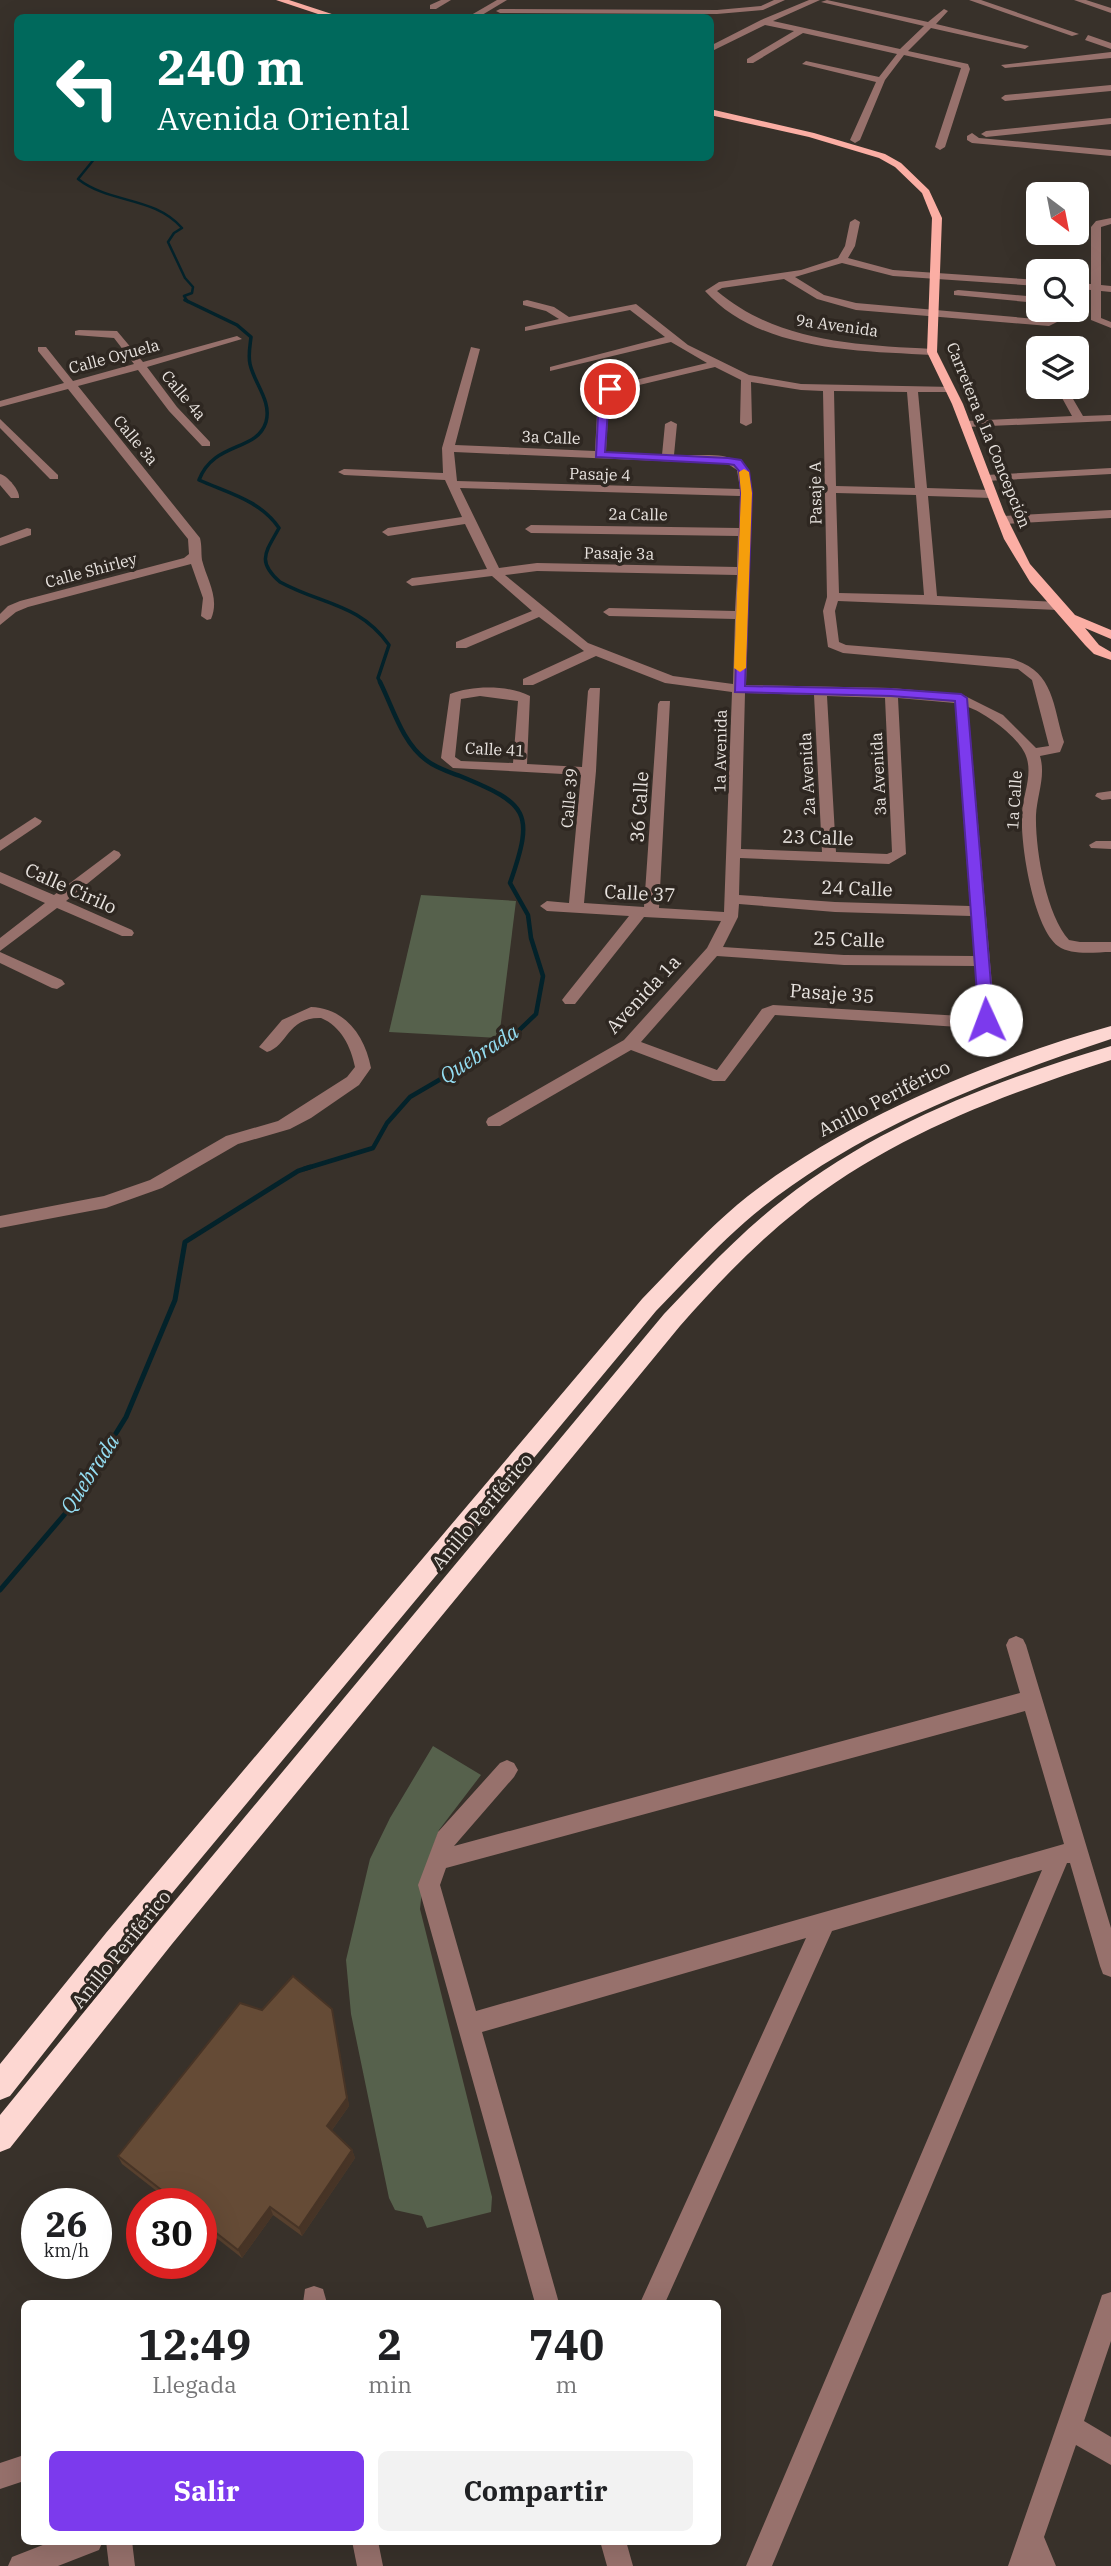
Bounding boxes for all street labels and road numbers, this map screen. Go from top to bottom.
street label: 9a Avenida [794,309,880,341]
street label: Calle Oyuela [66,334,162,378]
street label: Carretera a La Concepción [943,339,1035,531]
street label: Calle 4a [157,366,211,424]
street label: Calle 3a [109,411,163,469]
street label: 3a Calle [521,426,581,448]
street label: Pasaje A [804,461,826,525]
street label: Pasaje 4 [569,463,631,485]
street label: 2a Calle [608,503,668,525]
street label: Pasaje 3a [584,542,655,564]
street label: Calle Shirley [43,548,140,592]
street label: 1a Avenida [709,709,731,793]
street label: 2a Avenida [795,732,819,816]
street label: 3a Avenida [866,732,890,816]
street label: Calle 41 [464,737,526,761]
street label: Calle 39 [556,767,582,829]
street label: 1a Calle [1002,770,1026,830]
street label: 36 Calle [625,771,653,843]
street label: 23 Calle [782,824,854,850]
street label: Calle Cirilo [22,857,120,919]
street label: 24 Calle [821,875,893,901]
street label: Calle 37 [604,879,676,907]
street label: 25 Calle [813,926,885,952]
street label: Avenida 1a [600,950,686,1038]
street label: Pasaje 35 [789,978,875,1008]
street label: Anillo Periférico [814,1054,954,1142]
street label: Anillo Periférico [426,1448,538,1574]
street label: Anillo Periférico [66,1885,176,2013]

